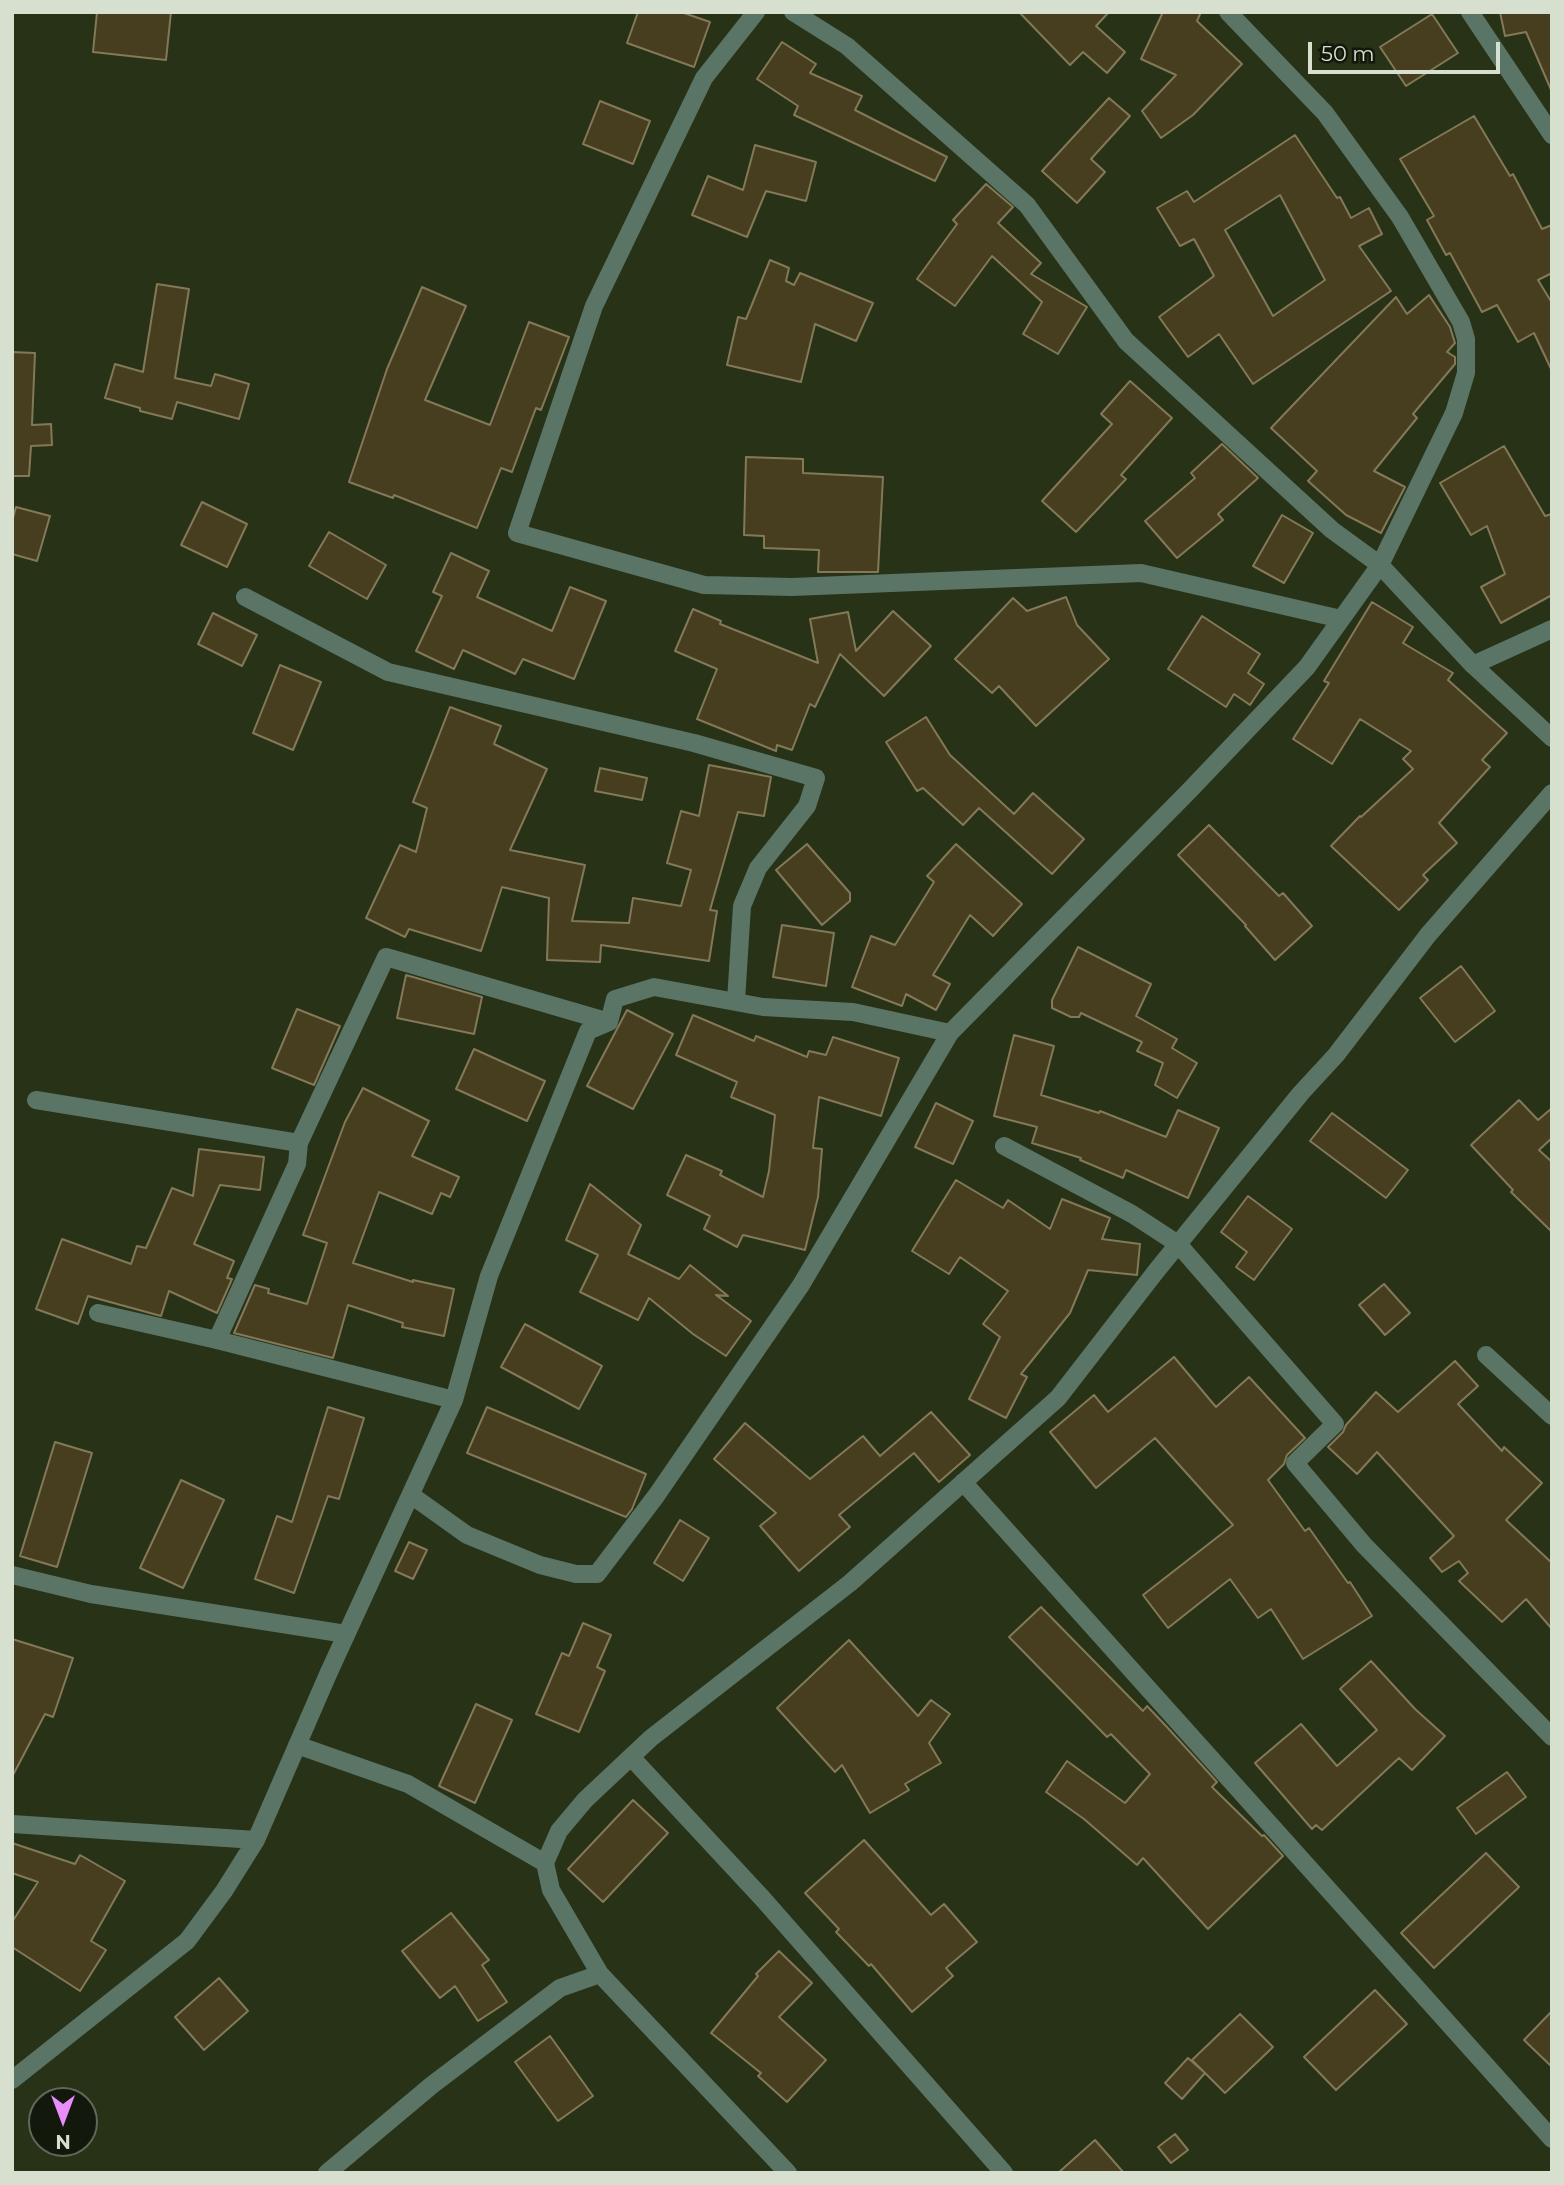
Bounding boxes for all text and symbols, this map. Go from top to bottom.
scale bar [1312,28,1504,72]
text: 50 m [1321,41,1375,66]
north arrow [28,2087,98,2157]
text: N [55,2130,71,2153]

